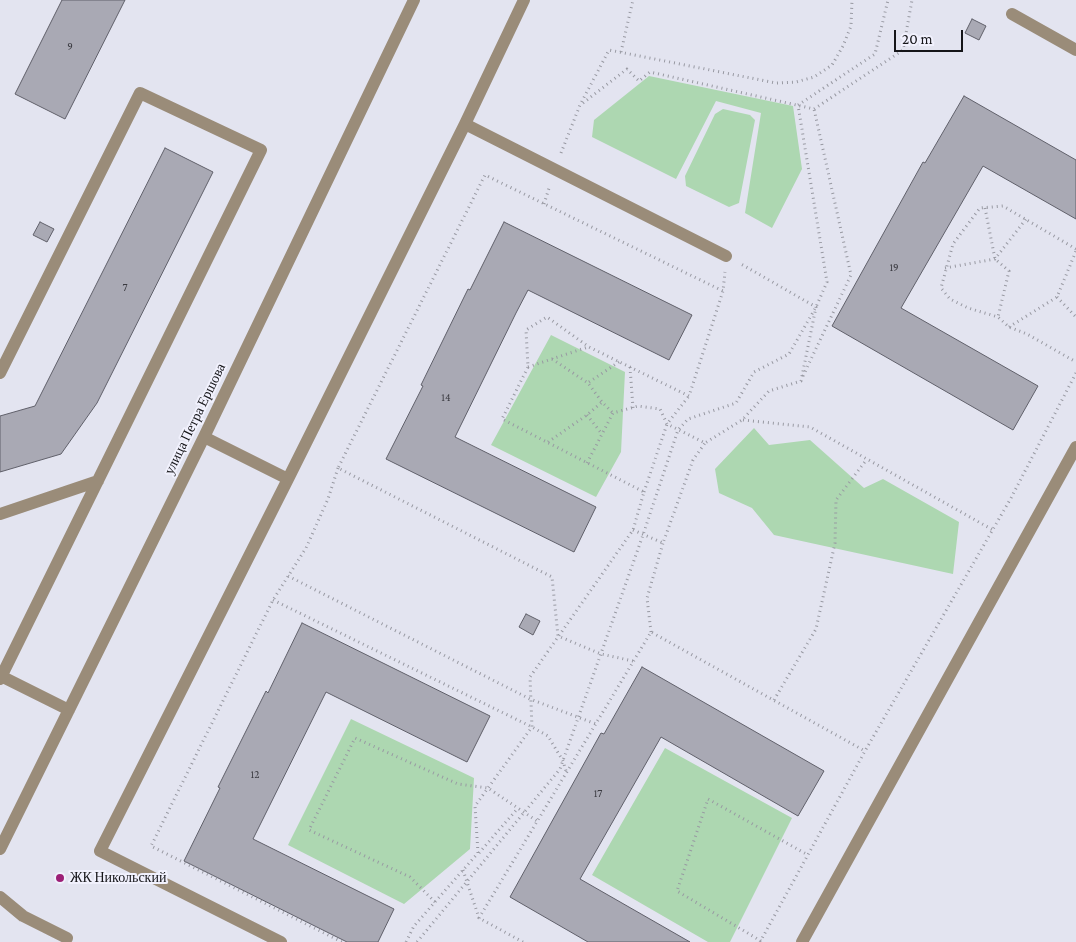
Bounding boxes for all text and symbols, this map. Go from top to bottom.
scale bar [896,20,965,52]
text: 20 m [902,31,933,47]
house number: 9 [67,40,73,54]
house number: 19 [889,261,899,275]
house number: 7 [122,281,128,295]
street label: улица Петра Ершова [161,361,229,477]
house number: 14 [441,391,451,405]
house number: 12 [251,768,259,782]
house number: 17 [594,787,602,801]
place label: ЖК Никольский [70,870,166,886]
marker: ЖК Никольский [54,872,66,884]

